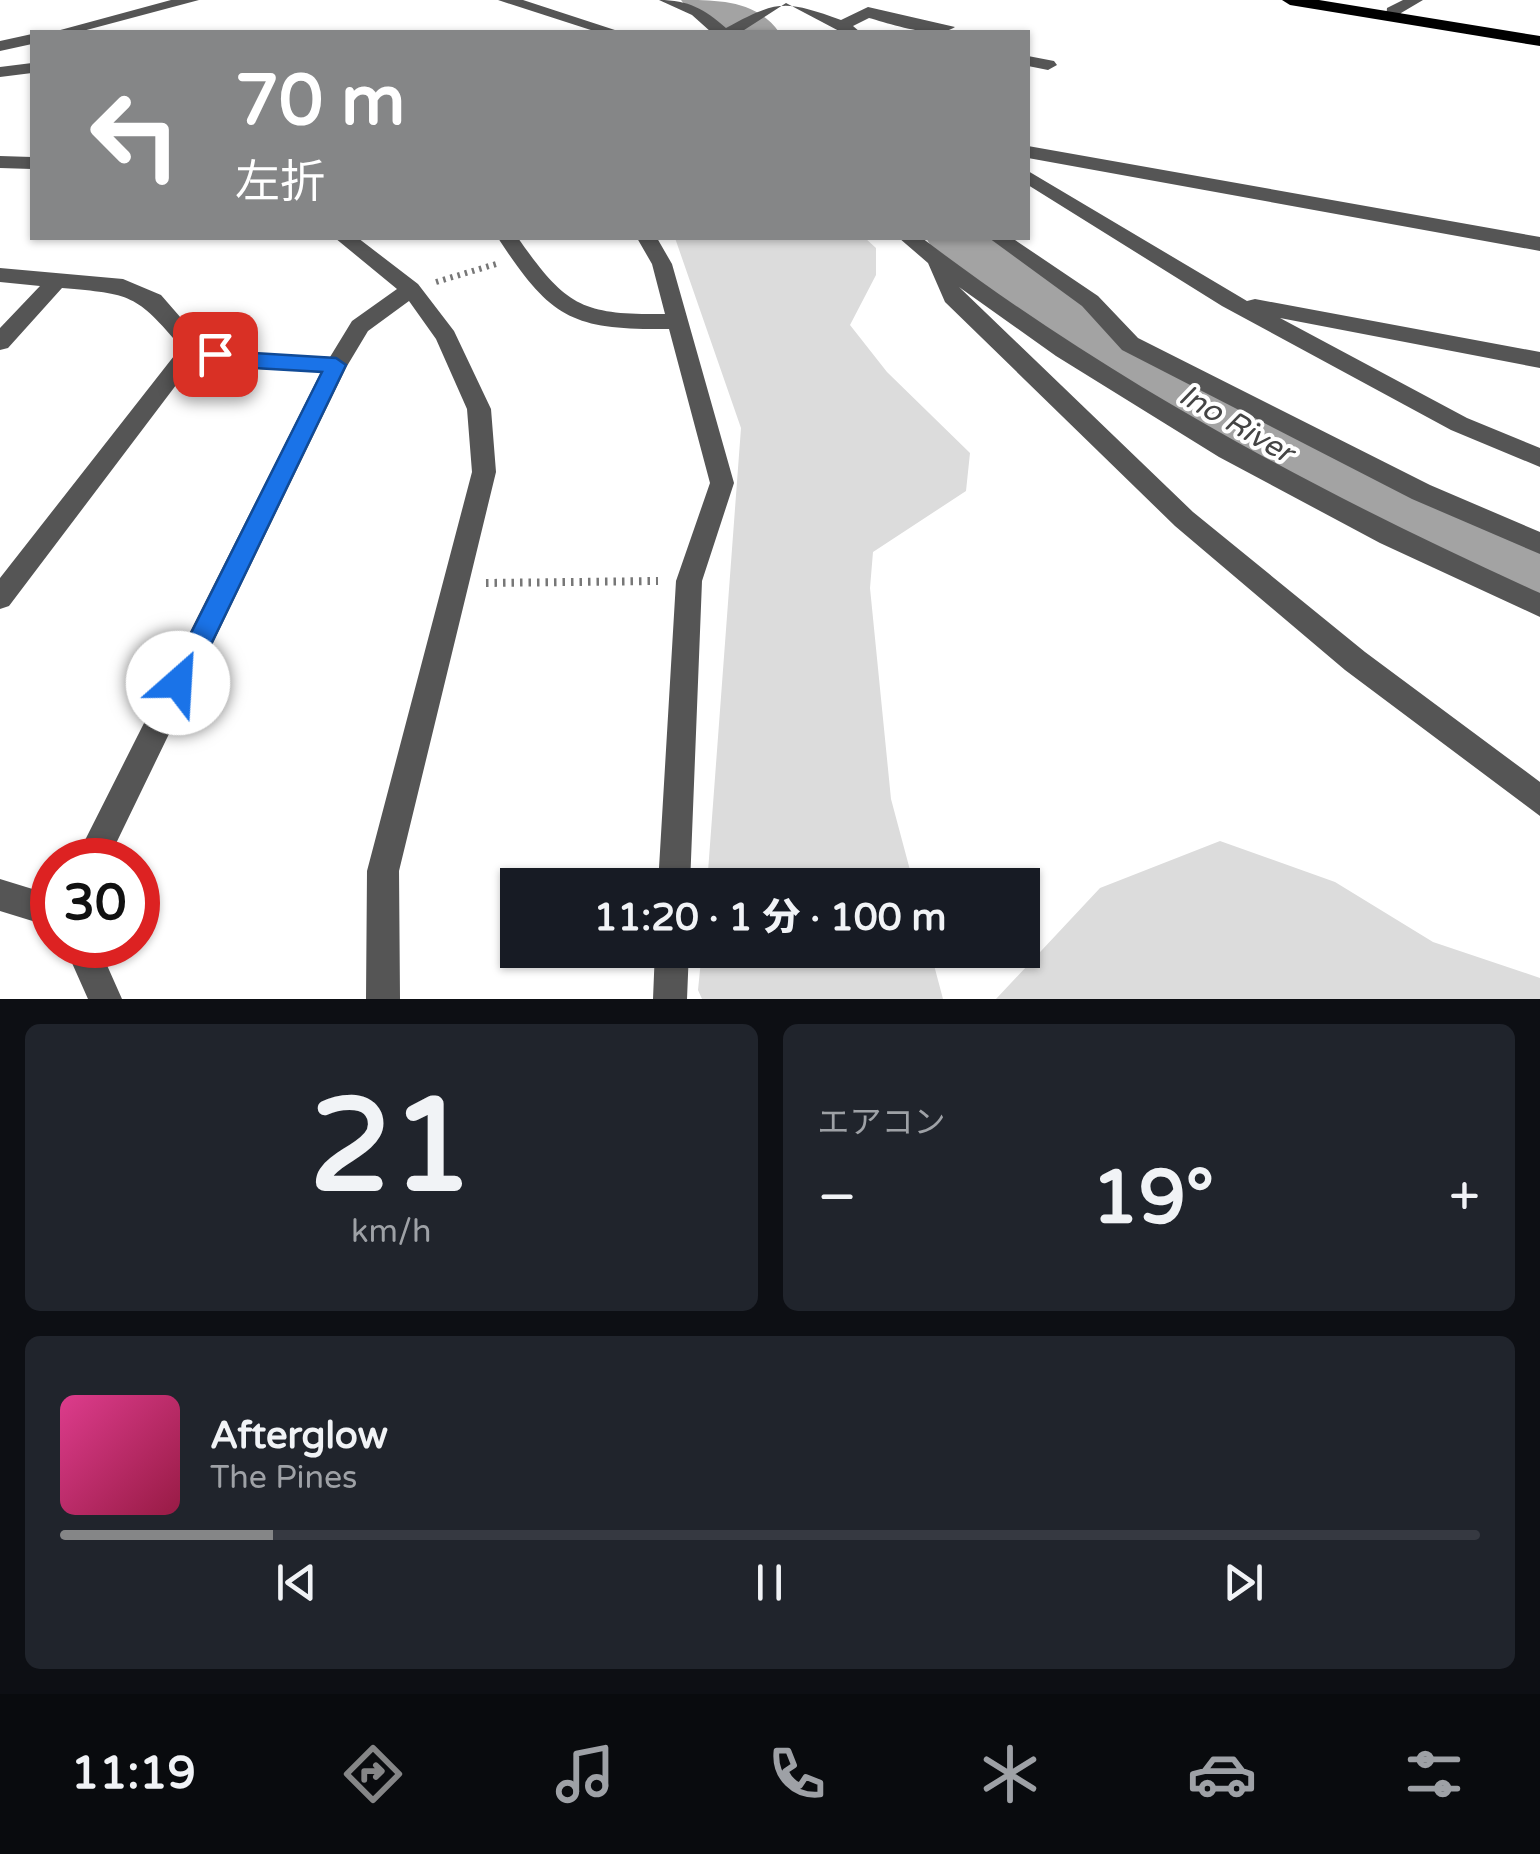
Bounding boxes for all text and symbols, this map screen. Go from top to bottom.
text: 70 m [235,60,405,144]
icon: left [70,70,200,200]
text: 左折 [235,156,325,210]
pin [173,312,258,397]
icon: arrive [188,327,243,382]
water label: Ino River [1172,377,1303,473]
position arrow [126,631,230,735]
speed limit sign: 30 [30,838,160,968]
text: 11:20 · 1 分 · 100 m [594,895,946,941]
text: 21 [310,1070,473,1226]
text: エアコン [818,1104,946,1142]
text: 19° [1092,1153,1214,1243]
text: − [818,1165,857,1231]
text: + [1449,1165,1480,1231]
text: km/h [351,1213,431,1251]
text: Afterglow [210,1413,388,1459]
text: The Pines [210,1459,357,1497]
icon: previous [269,1555,324,1610]
icon: pause [742,1555,797,1610]
icon: next [1216,1555,1271,1610]
icon: directions [338,1739,408,1809]
icon: music [550,1739,620,1809]
icon: phone [762,1739,832,1809]
icon: climate [975,1739,1045,1809]
icon: car [1187,1739,1257,1809]
icon: filters [1399,1739,1469,1809]
text: 11:19 [71,1747,196,1801]

